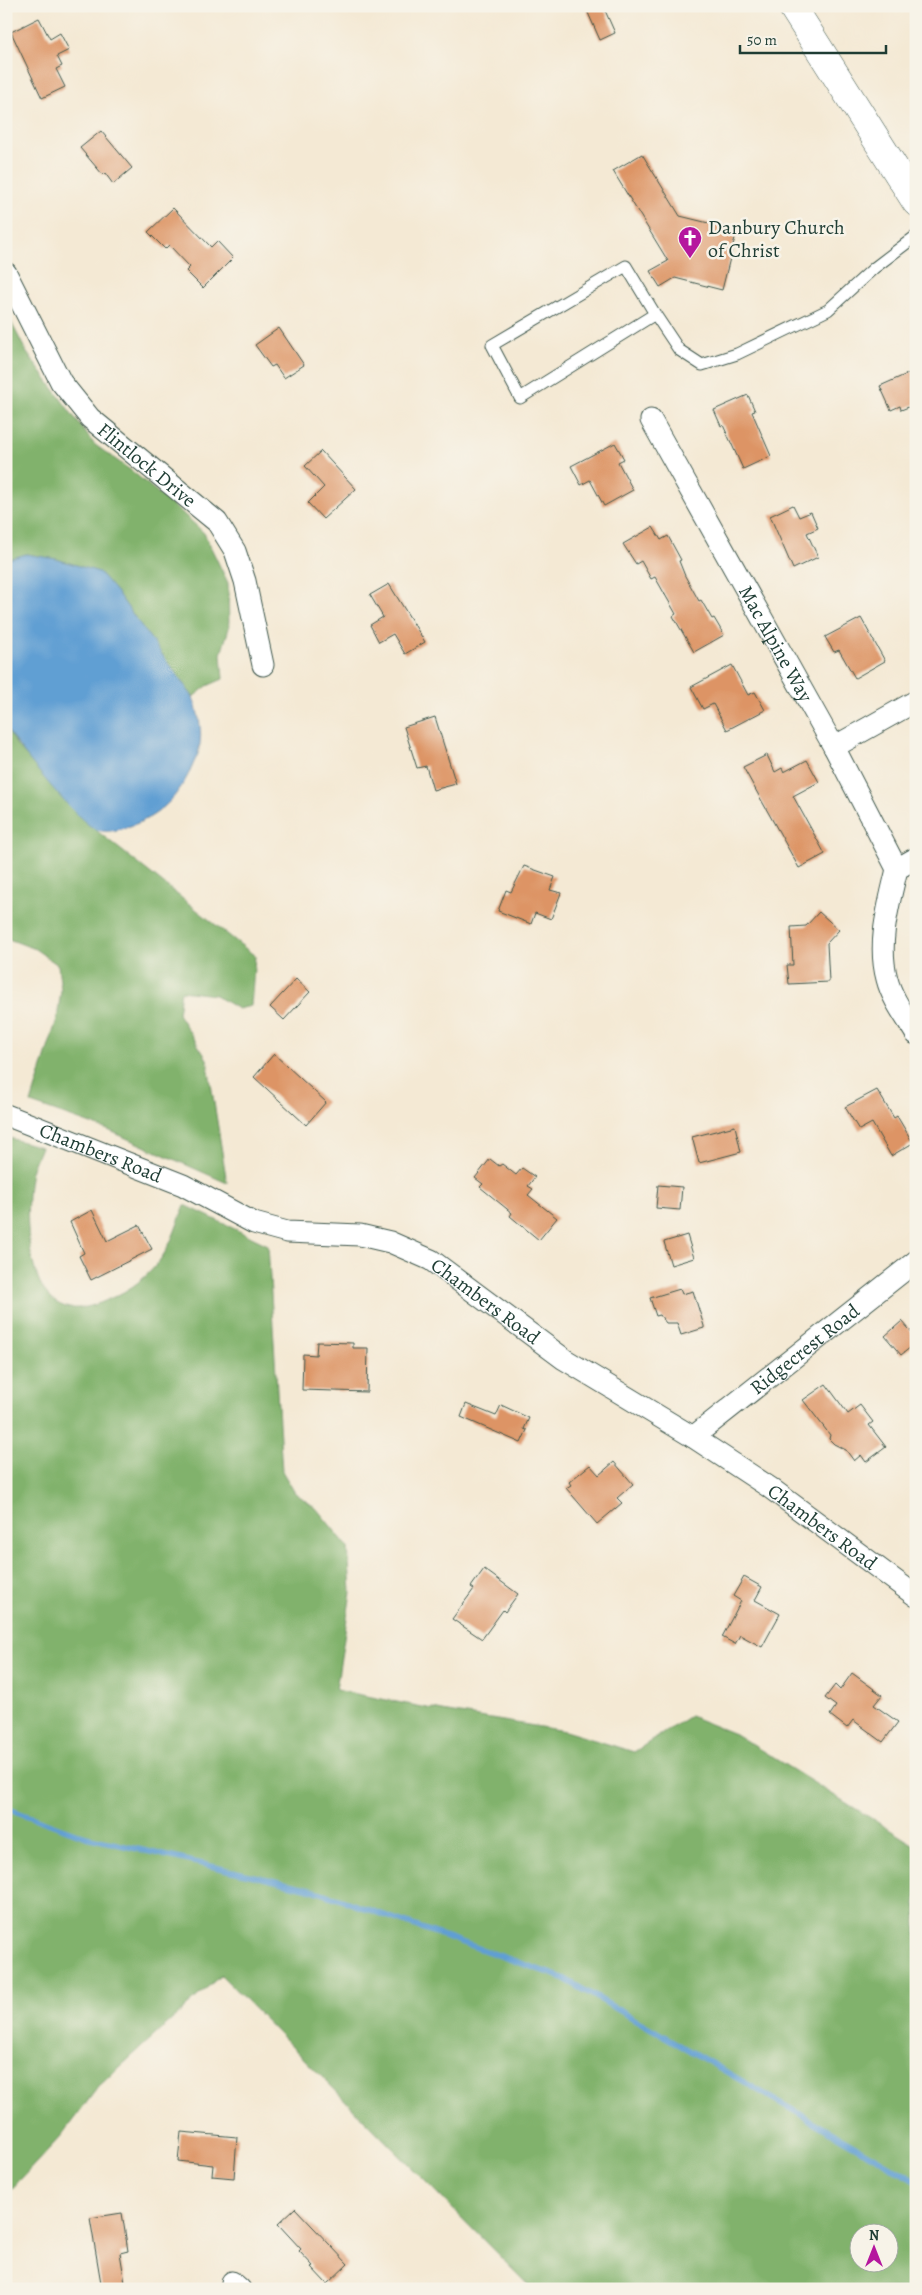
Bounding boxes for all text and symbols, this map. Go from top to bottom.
scale bar [740,22,886,54]
text: 50 m [747,30,777,50]
place label: Danbury Church of Christ [708,214,845,264]
church icon: Danbury Church of Christ [677,225,703,259]
street label: Flintlock Drive [91,416,202,514]
street label: Mac Alpine Way [732,580,820,708]
street label: Chambers Road [35,1117,166,1189]
street label: Chambers Road [425,1252,546,1351]
street label: Ridgecrest Road [744,1298,865,1401]
street label: Chambers Road [762,1478,883,1577]
north arrow [850,2222,900,2272]
text: N [869,2226,879,2245]

